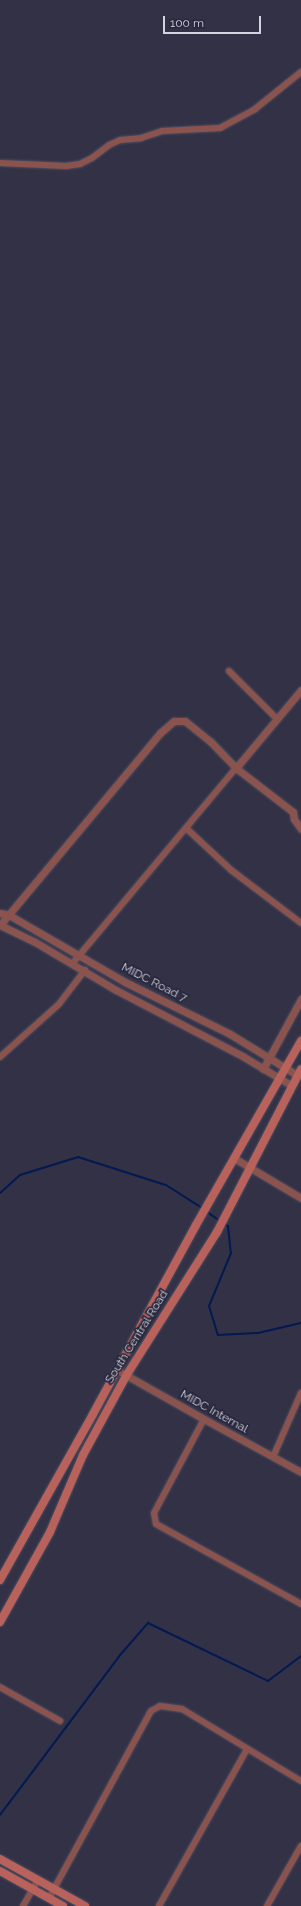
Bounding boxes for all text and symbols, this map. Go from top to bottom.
scale bar [165,8,263,34]
text: 100 m [170,16,204,30]
street label: MIDC Road 7 [119,960,189,1006]
street label: South Central Road [102,1288,172,1386]
street label: MIDC Internal [178,1387,250,1437]

